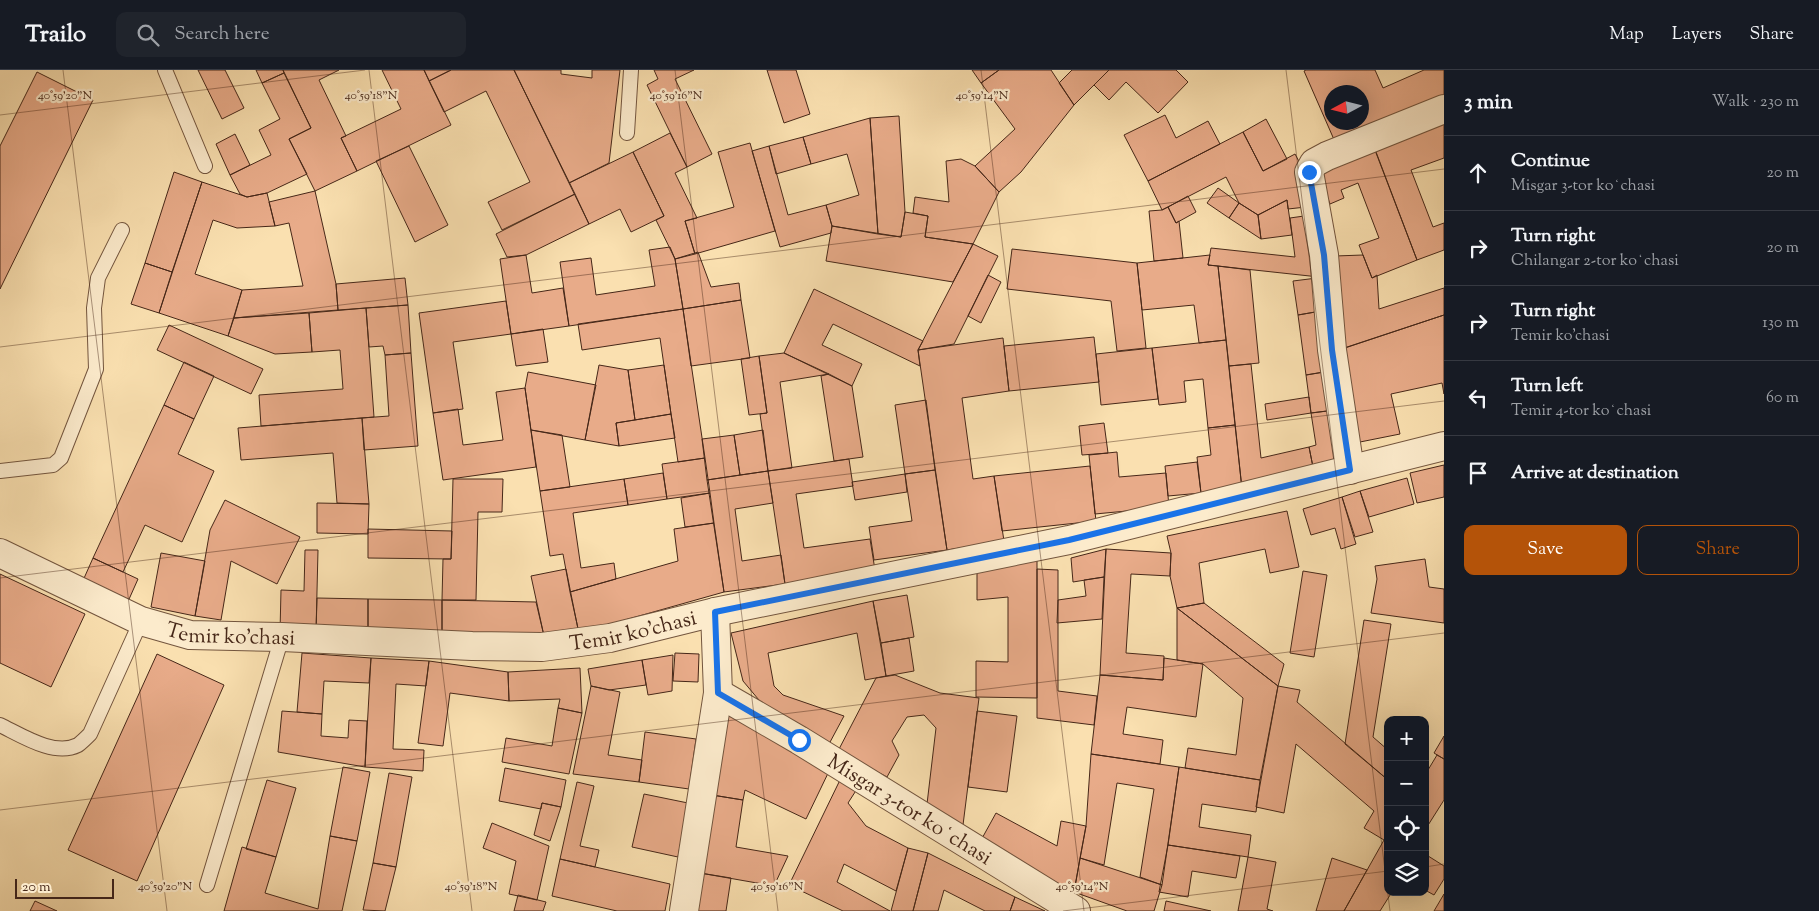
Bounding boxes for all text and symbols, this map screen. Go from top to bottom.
search box [116,12,466,57]
text: Trailo [25,18,86,52]
icon: search [134,21,162,49]
text: Search here [174,21,270,48]
text: Map [1609,22,1644,48]
text: Layers [1672,22,1722,48]
text: Share [1750,22,1794,48]
north arrow [1324,85,1369,130]
text: 40°59'20"N [38,87,92,105]
text: 40°59'18"N [345,87,398,105]
text: 40°59'16"N [650,87,703,105]
text: 40°59'14"N [956,87,1009,105]
text: 3 min [1464,88,1513,118]
text: Walk · 230 m [1712,91,1799,114]
text: Continue [1511,148,1590,175]
icon: ahead [1464,159,1492,187]
route end [1298,161,1321,184]
text: 20 m [1766,162,1799,185]
text: Misgar 3-tor koʻchasi [1511,175,1655,198]
text: Turn right [1511,223,1595,250]
icon: right [1464,234,1492,262]
text: 20 m [1766,237,1799,260]
text: Chilangar 2-tor koʻchasi [1511,250,1679,273]
text: Turn right [1511,298,1595,325]
icon: right [1464,309,1492,337]
text: 130 m [1762,312,1799,335]
text: Temir ko'chasi [1511,325,1610,348]
text: Turn left [1511,373,1583,400]
icon: left [1464,384,1492,412]
text: 60 m [1766,387,1799,410]
text: Temir 4-tor koʻchasi [1511,400,1651,423]
icon: arrive [1464,459,1492,487]
text: Arrive at destination [1511,460,1679,487]
button: Save [1464,525,1627,575]
button: Share [1637,525,1799,575]
street label: Temir ko'chasi [568,604,700,660]
street label: Temir ko'chasi [162,616,296,655]
map controls [1384,716,1429,896]
button: + [1384,716,1429,761]
route start [788,729,811,752]
street label: Misgar 3-tor koʻchasi [821,748,997,874]
button: − [1384,761,1429,806]
button: locate [1384,806,1429,851]
button: layers [1384,851,1429,896]
scale bar [15,876,114,899]
text: 20 m [22,878,51,898]
text: 40°59'20"N [138,878,192,896]
text: 40°59'18"N [445,878,498,896]
text: 40°59'16"N [751,878,804,896]
text: 40°59'14"N [1056,878,1109,896]

